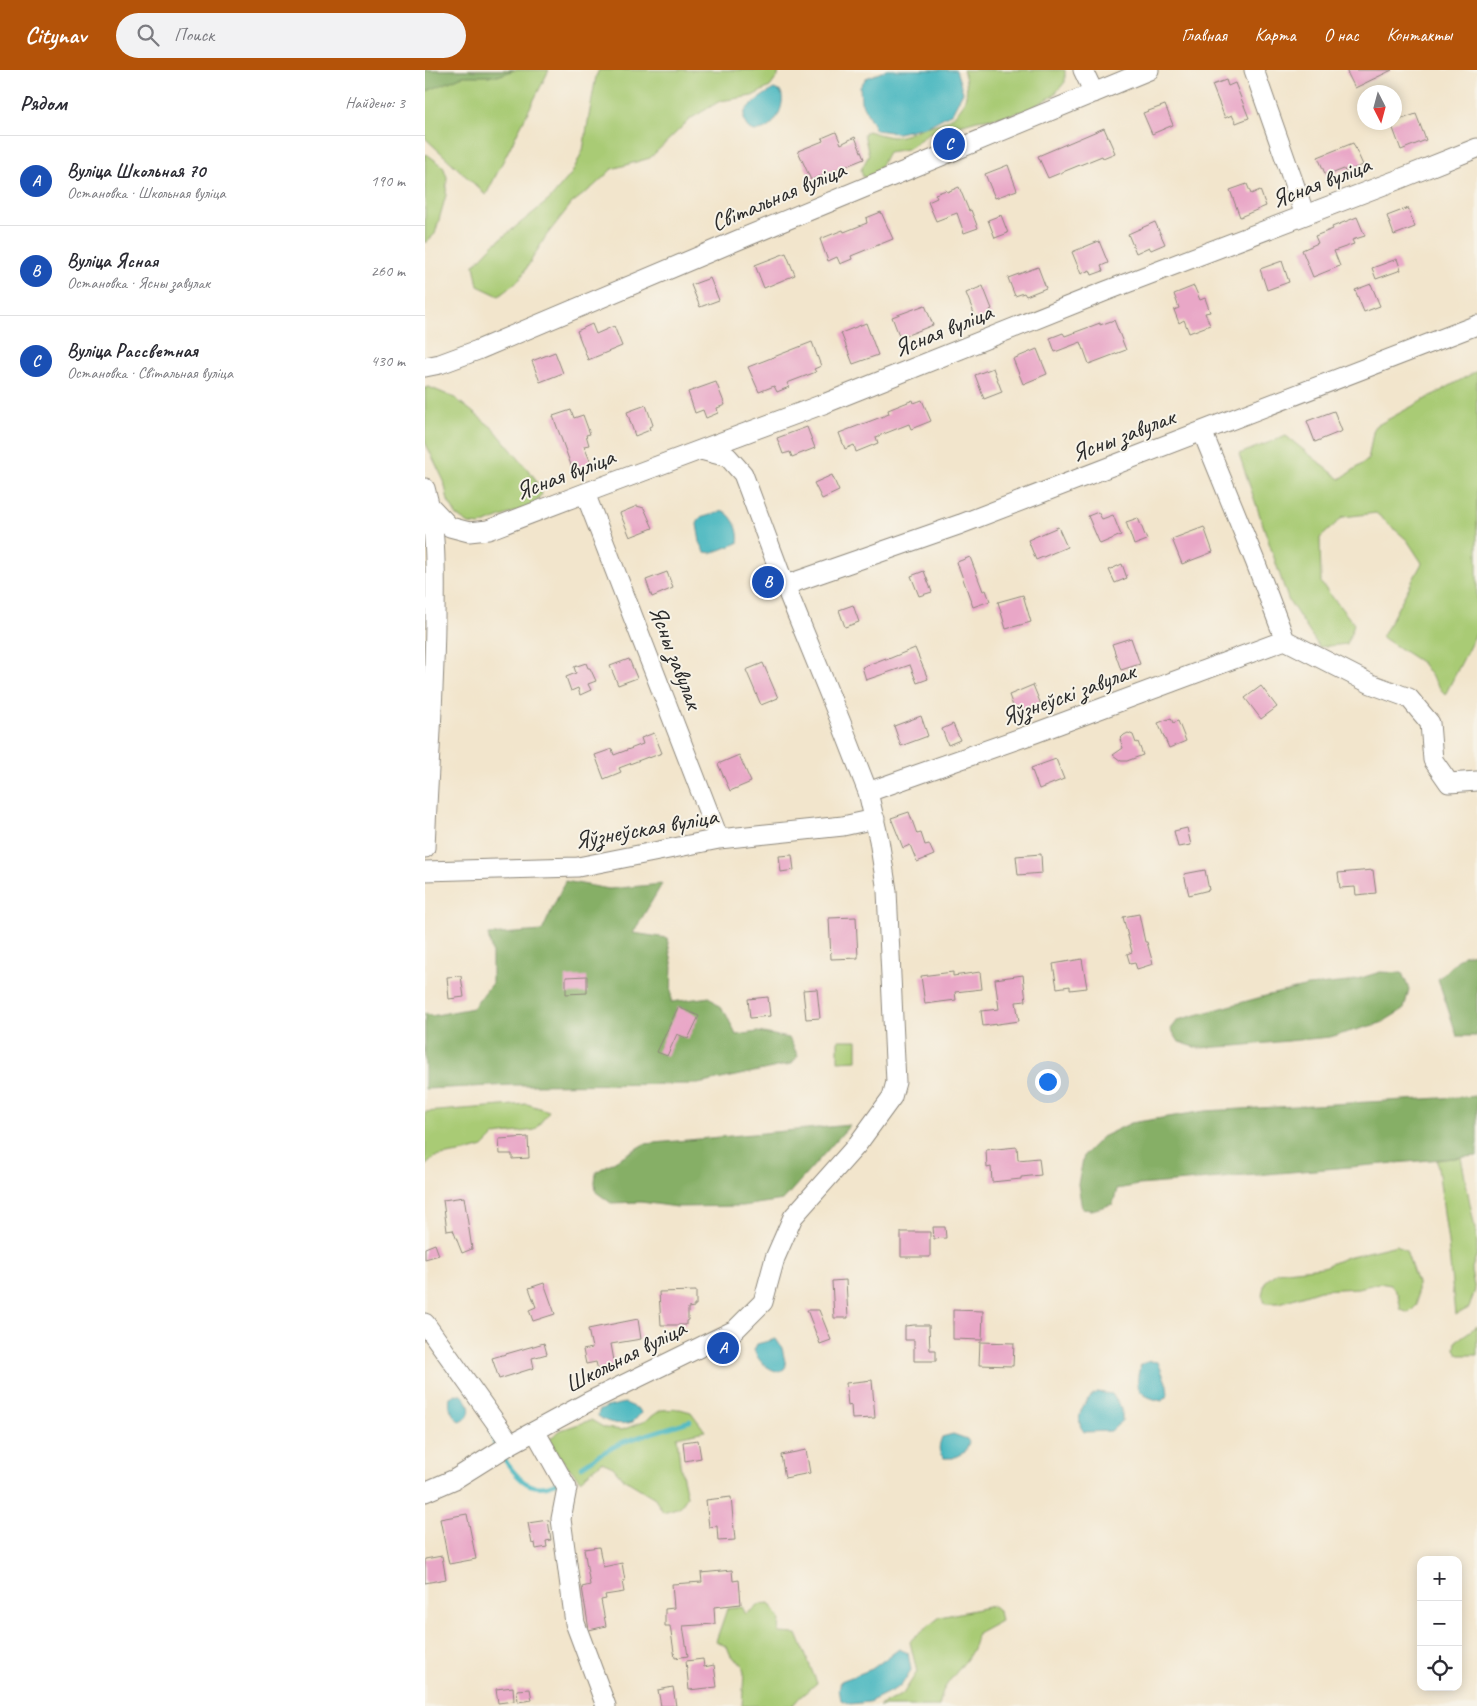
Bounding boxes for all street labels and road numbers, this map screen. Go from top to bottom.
street label: Ясная вуліца [1267,149,1376,215]
street label: Світальная вуліца [706,154,851,238]
street label: Ясная вуліца [889,296,998,363]
street label: Ясны завулак [1067,401,1181,469]
street label: Ясная вуліца [511,441,620,507]
street label: Ясны завулак [642,601,710,715]
street label: Яўзнеўскі завулак [997,655,1142,733]
street label: Яўзнеўская вуліца [572,800,721,856]
street label: Школьная вуліца [559,1312,692,1399]

